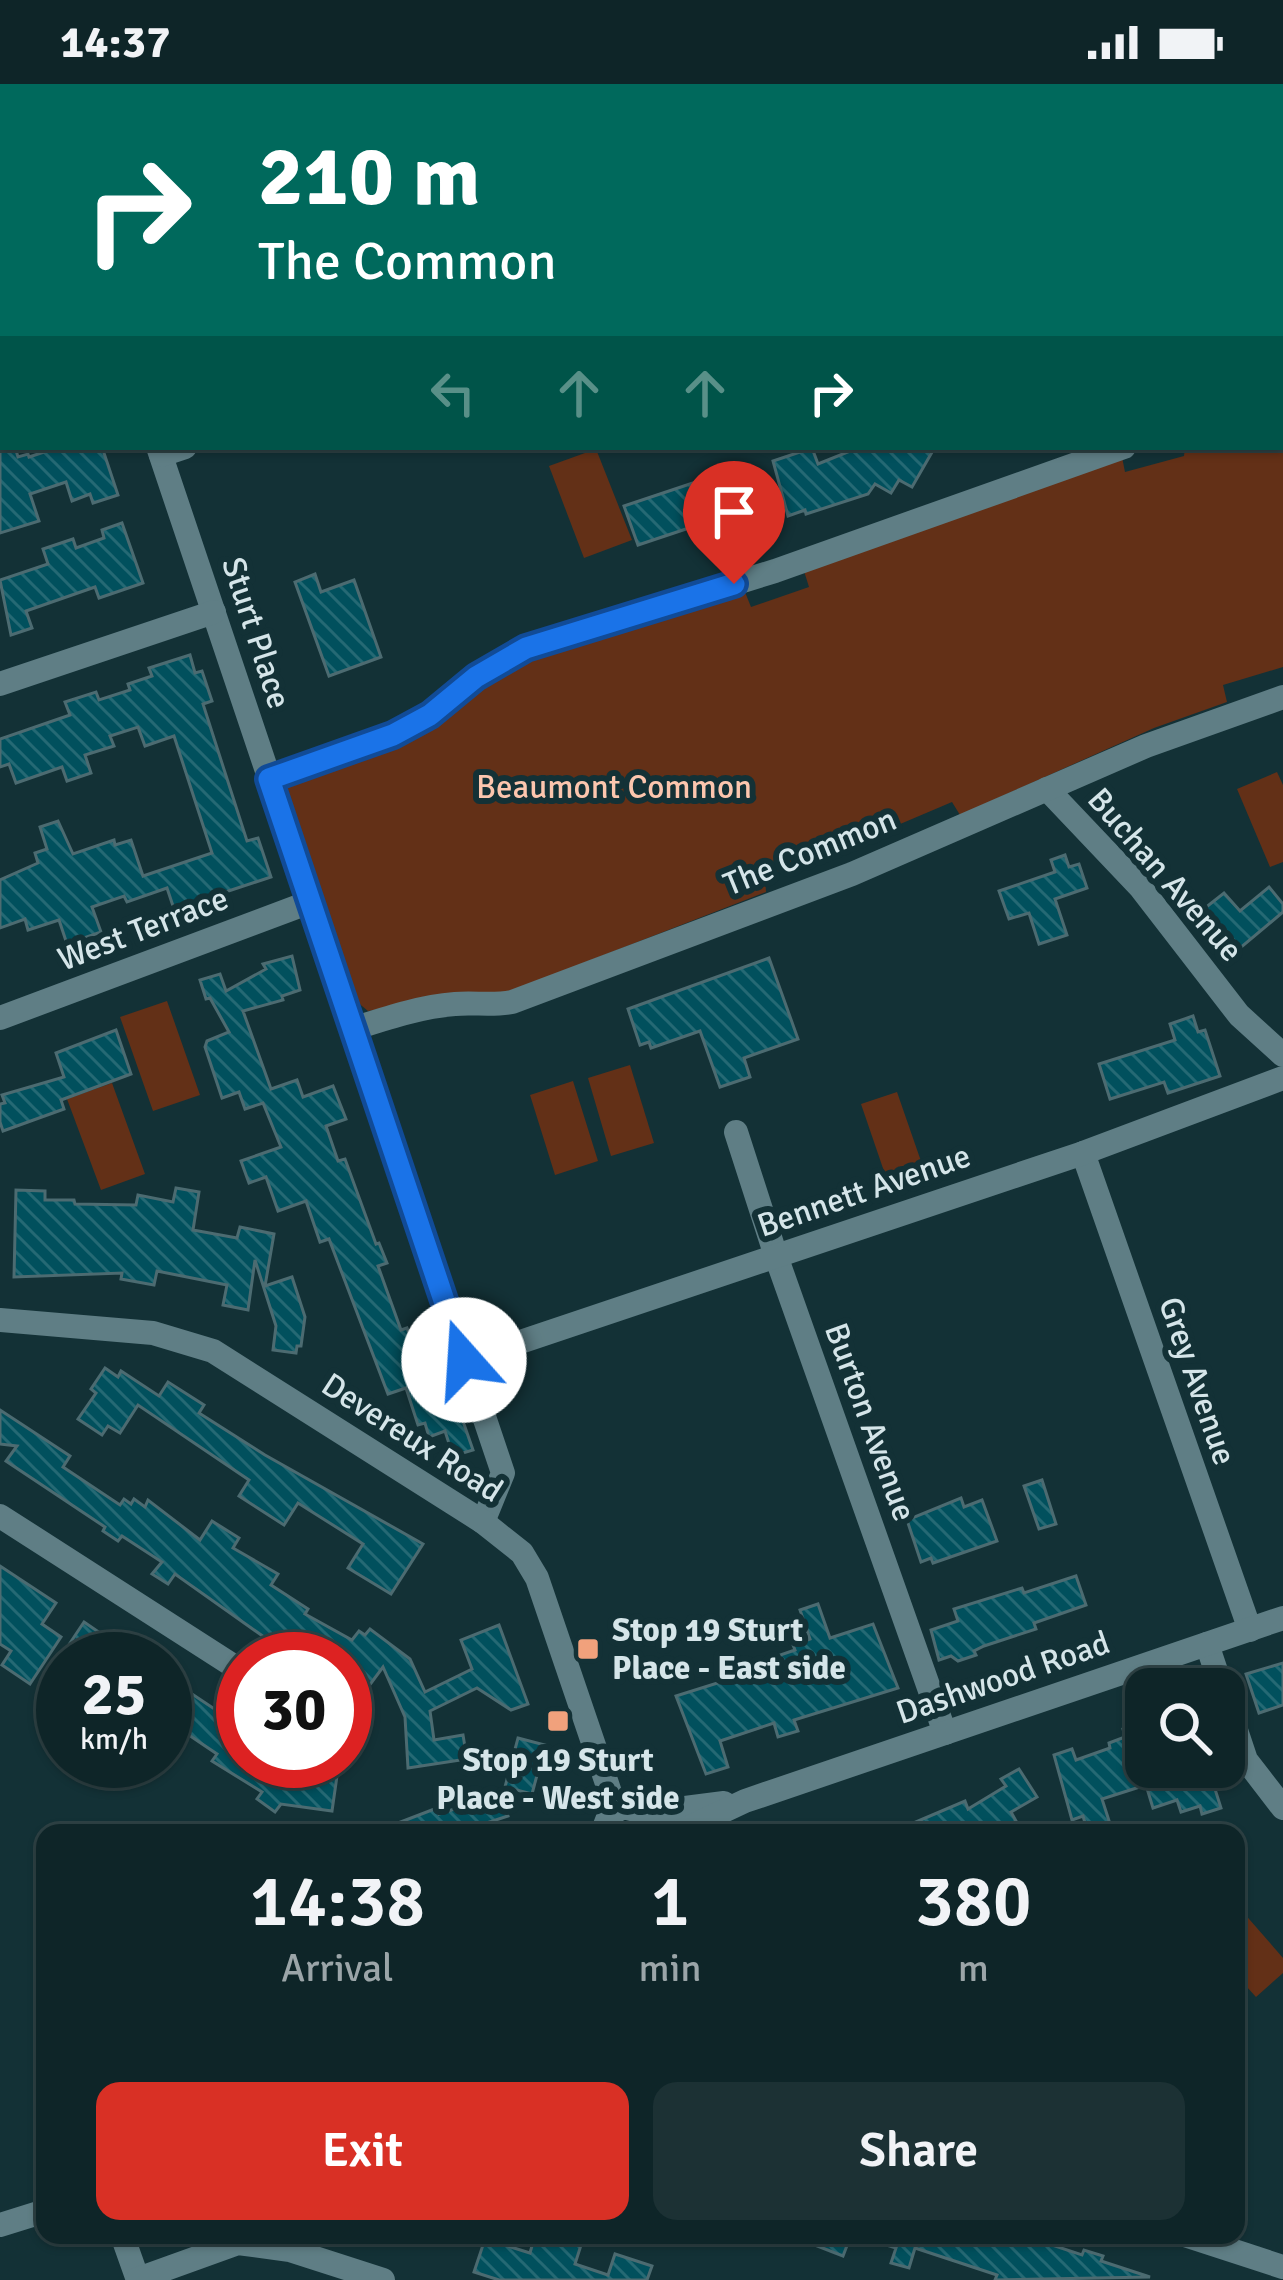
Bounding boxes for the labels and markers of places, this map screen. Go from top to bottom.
pin [683,461,785,584]
place label: Stop 19 Sturt Place - East side [612,1610,846,1689]
marker: Stop 19 Sturt Place - East side [575,1636,601,1662]
marker: Stop 19 Sturt Place - West side [545,1708,571,1734]
place label: Stop 19 Sturt Place - West side [436,1740,680,1819]

